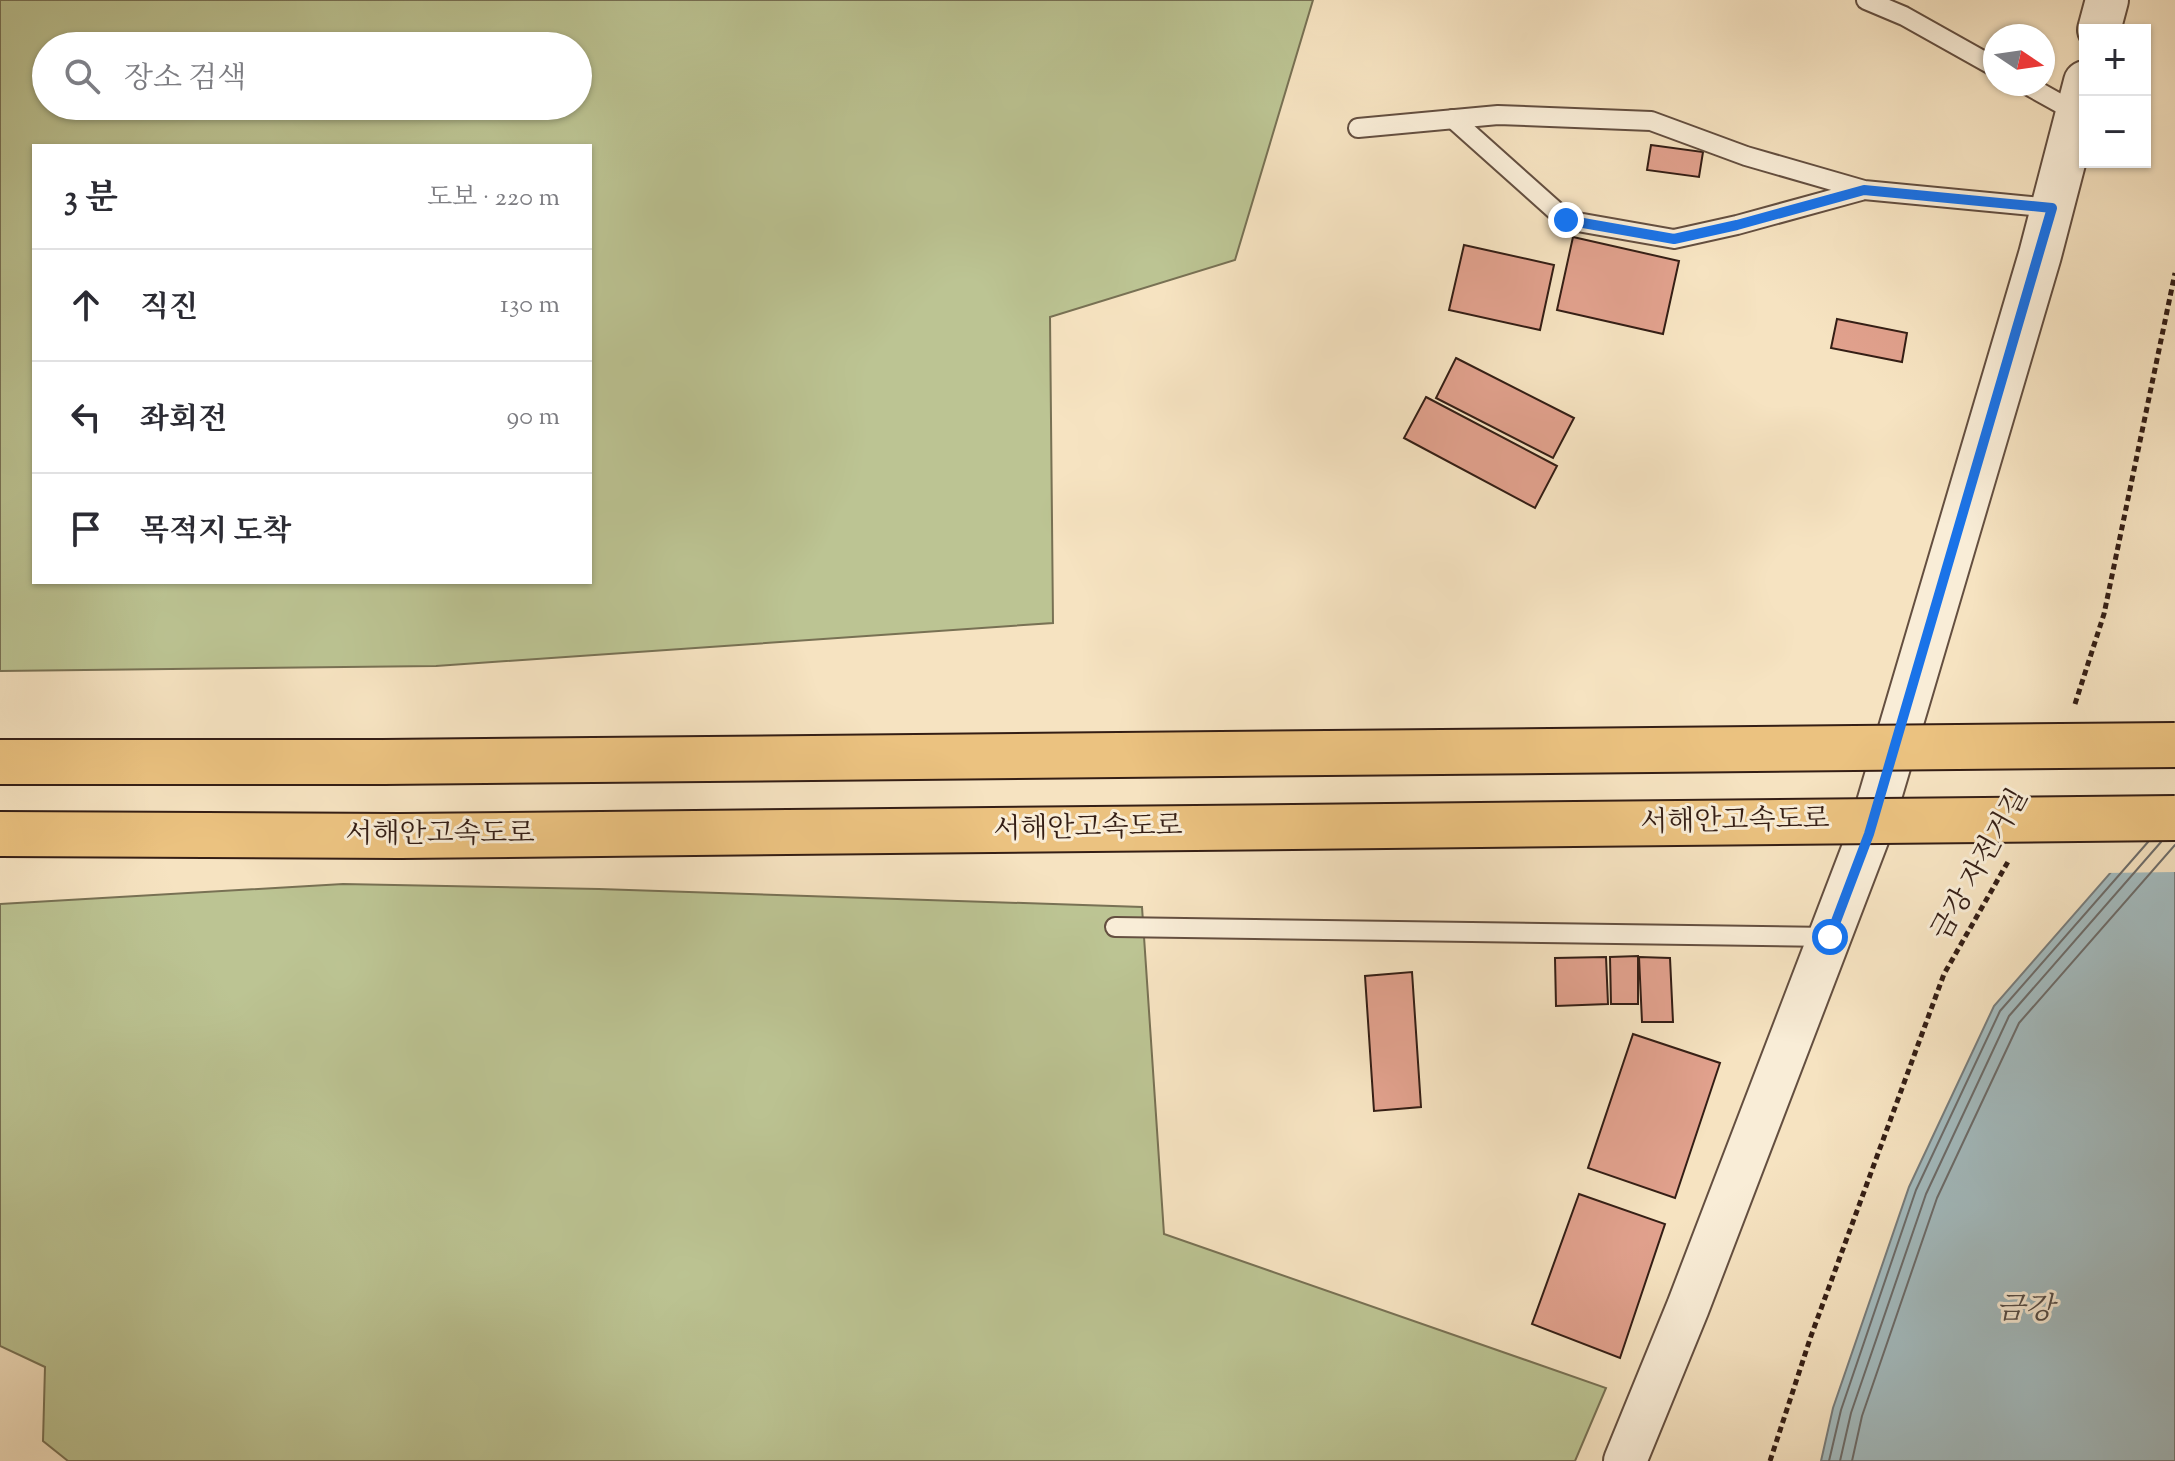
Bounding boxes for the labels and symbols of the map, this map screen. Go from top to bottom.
north arrow [1983,24,2055,96]
route end [1548,202,1584,238]
street label: 금강 자전거길 [1923,782,2039,948]
street label: 서해안고속도로 [1640,800,1830,844]
street label: 서해안고속도로 [993,807,1183,851]
street label: 서해안고속도로 [345,815,535,855]
route start [1812,919,1848,955]
water label: 금강 [1996,1289,2058,1332]

